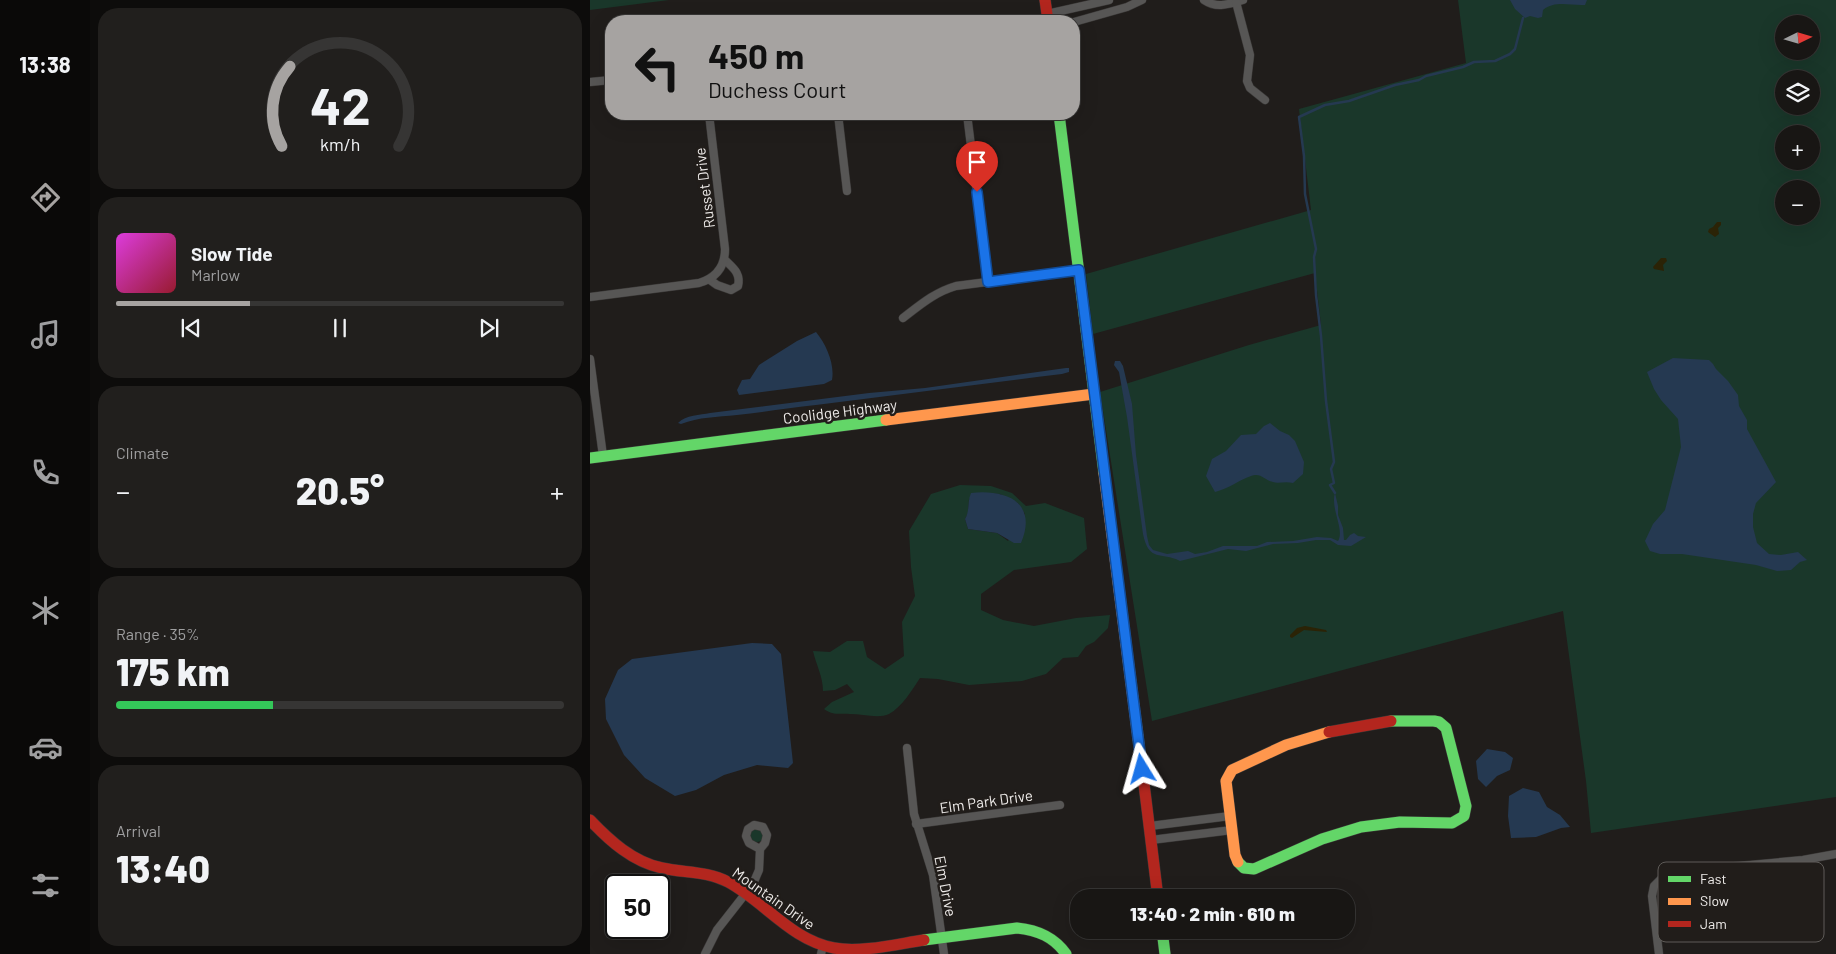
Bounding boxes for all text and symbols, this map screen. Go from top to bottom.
north arrow [1775,15,1820,60]
map controls [1775,15,1820,225]
text: 450 m [708,34,804,76]
icon: left [625,35,690,100]
text: 13:38 [19,51,71,77]
button: layers [1775,70,1820,115]
text: 42 [310,73,370,135]
text: Duchess Court [708,76,846,102]
button: + [1775,125,1820,170]
text: km/h [320,133,360,155]
pin [956,141,998,192]
street label: Russet Drive [690,147,718,229]
icon: arrive [963,148,991,176]
icon: directions [28,180,63,215]
button: − [1775,180,1820,225]
text: Slow Tide [191,242,273,265]
text: Marlow [191,265,240,284]
icon: previous [177,314,205,342]
icon: pause [326,314,354,342]
icon: next [475,314,503,342]
icon: music [28,317,63,352]
street label: Coolidge Highway [782,395,898,427]
text: Climate [116,443,169,462]
icon: phone [28,455,63,490]
text: 20.5° [296,467,384,513]
text: − [116,474,130,508]
text: + [550,474,564,508]
icon: climate [28,593,63,628]
text: Range · 35% [116,624,199,643]
text: 175 km [116,648,230,694]
icon: car [28,730,63,765]
position arrow [1115,742,1167,794]
street label: Elm Park Drive [938,786,1034,816]
text: Arrival [116,821,161,840]
text: 13:40 [116,845,210,891]
street label: Elm Drive [931,854,961,918]
legend [1658,862,1824,942]
street label: Mountain Drive [729,863,819,933]
icon: filters [28,868,63,903]
text: Fast [1700,870,1726,887]
speed limit sign: 50 [605,874,670,939]
text: Slow [1700,892,1729,909]
text: 13:40 · 2 min · 610 m [1130,902,1295,925]
text: Jam [1700,915,1727,932]

